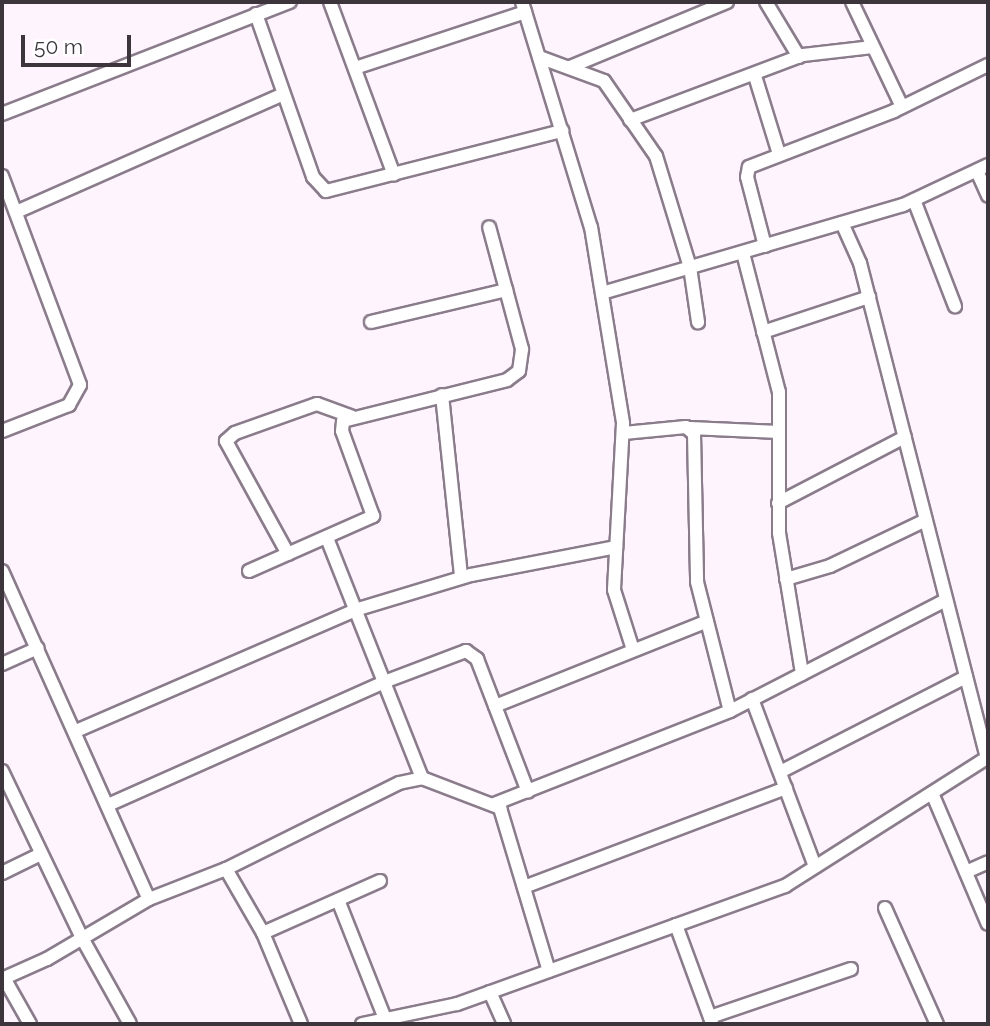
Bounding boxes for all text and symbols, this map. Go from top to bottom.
scale bar [24,21,135,65]
text: 50 m [34,34,83,59]

